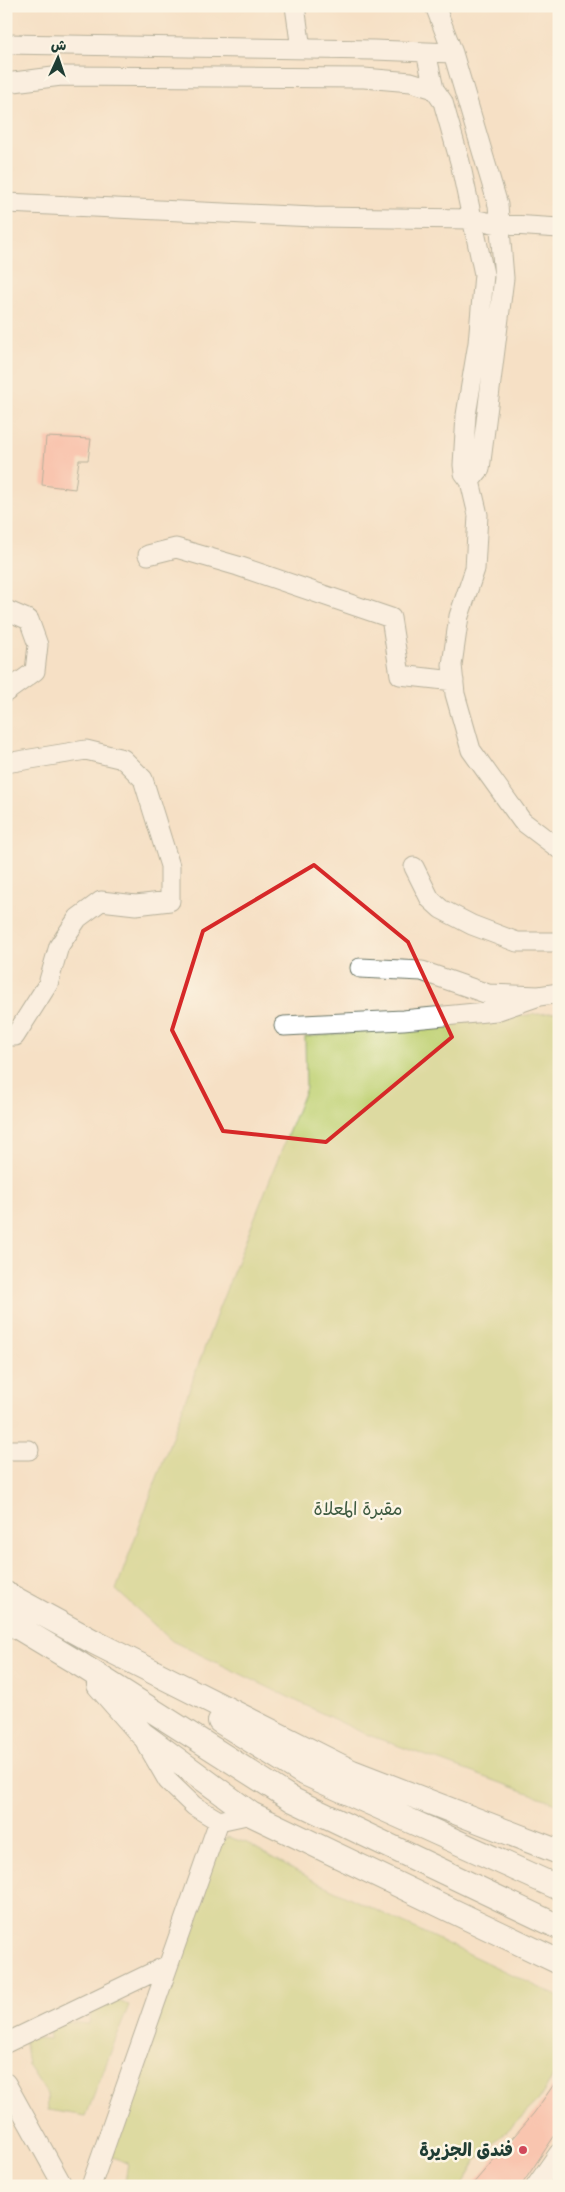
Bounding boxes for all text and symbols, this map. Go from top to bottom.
north arrow [32,32,82,82]
text: ش [50,33,67,58]
park label: مقبرة المعلاة [313,1493,403,1525]
place label: فندق الجزيرة [419,2134,513,2166]
marker: فندق الجزيرة [517,2144,529,2156]

